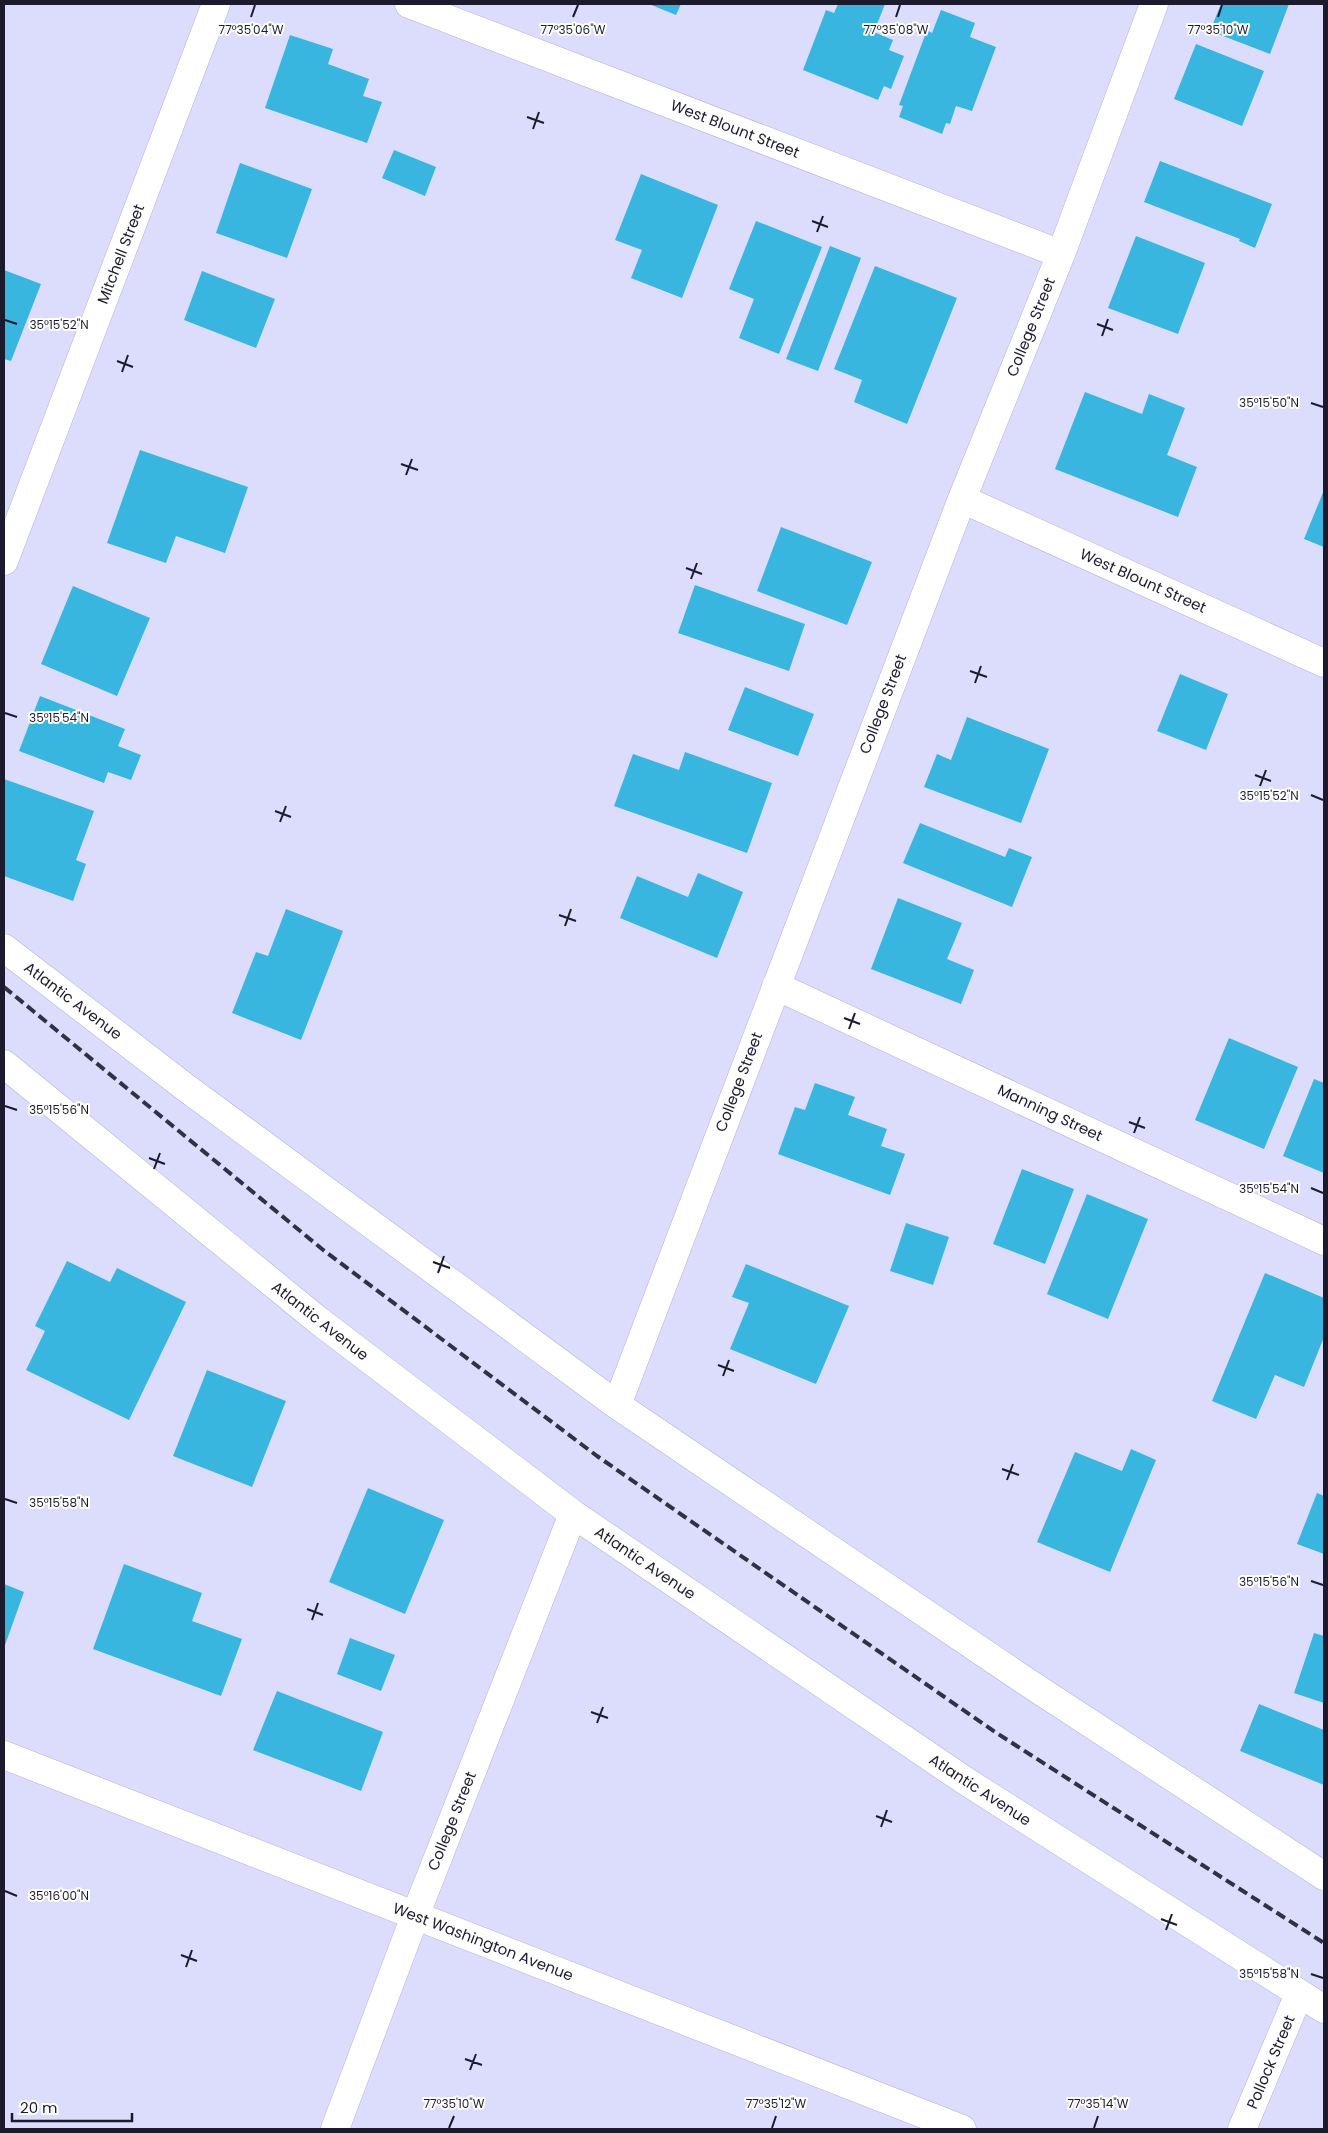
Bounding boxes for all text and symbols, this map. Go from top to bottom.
text: 77°35'04"W [219,21,284,38]
text: 77°35'06"W [541,21,606,38]
text: 77°35'08"W [864,21,929,38]
text: 77°35'10"W [1187,21,1249,38]
street label: West Blount Street [668,94,803,163]
street label: Mitchell Street [92,201,149,307]
street label: College Street [1001,274,1060,380]
text: 35°15'52"N [29,316,89,333]
text: 35°15'50"N [1239,394,1299,411]
street label: West Blount Street [1077,543,1210,618]
street label: College Street [854,651,911,757]
text: 35°15'54"N [29,709,89,726]
text: 35°15'52"N [1239,787,1299,804]
street label: Atlantic Avenue [20,957,127,1044]
street label: College Street [710,1029,767,1135]
street label: Manning Street [994,1079,1106,1146]
text: 35°15'56"N [29,1101,89,1118]
text: 35°15'54"N [1239,1180,1299,1197]
street label: Atlantic Avenue [268,1276,373,1365]
text: 35°15'58"N [29,1494,89,1511]
street label: Atlantic Avenue [591,1521,700,1604]
text: 35°15'56"N [1239,1573,1299,1590]
street label: Atlantic Avenue [925,1749,1035,1830]
street label: College Street [422,1768,481,1874]
text: 35°16'00"N [29,1887,89,1904]
street label: West Washington Avenue [390,1897,577,1986]
text: 35°15'58"N [1239,1965,1299,1982]
street label: Pollock Street [1241,2012,1300,2112]
scale bar [12,2090,132,2122]
text: 77°35'10"W [423,2095,485,2112]
text: 77°35'12"W [746,2095,807,2112]
text: 77°35'14"W [1067,2095,1129,2112]
text: 20 m [20,2097,58,2118]

